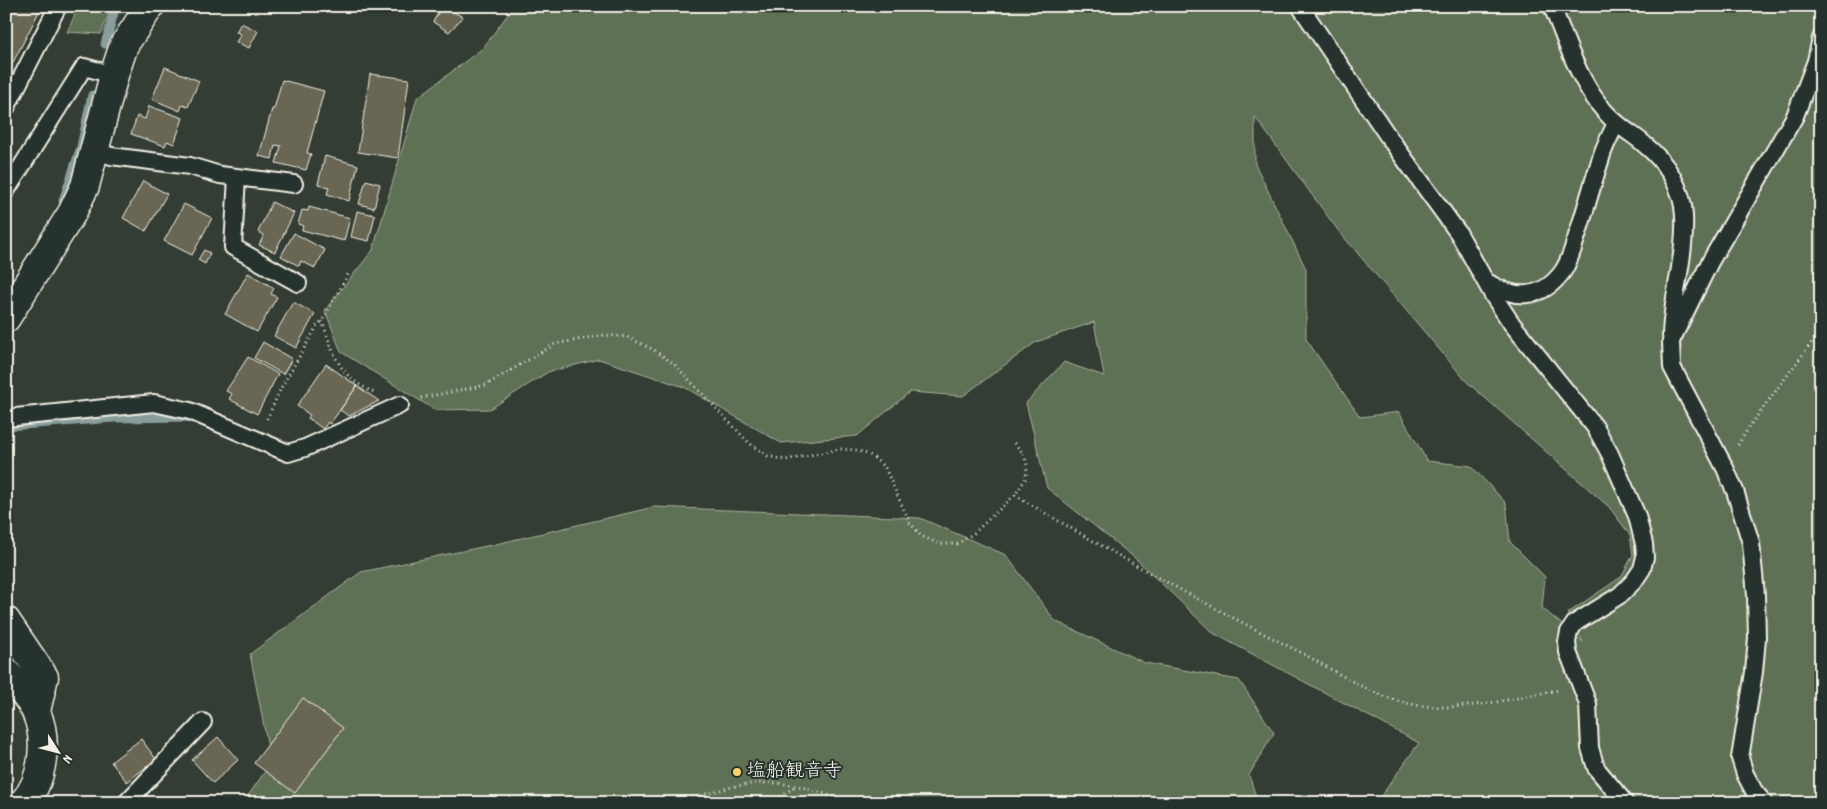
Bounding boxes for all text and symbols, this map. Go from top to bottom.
north arrow [32,726,82,776]
text: N [57,750,77,767]
place label: 塩船観音寺 [747,759,842,786]
marker: 塩船観音寺 [731,766,743,778]

